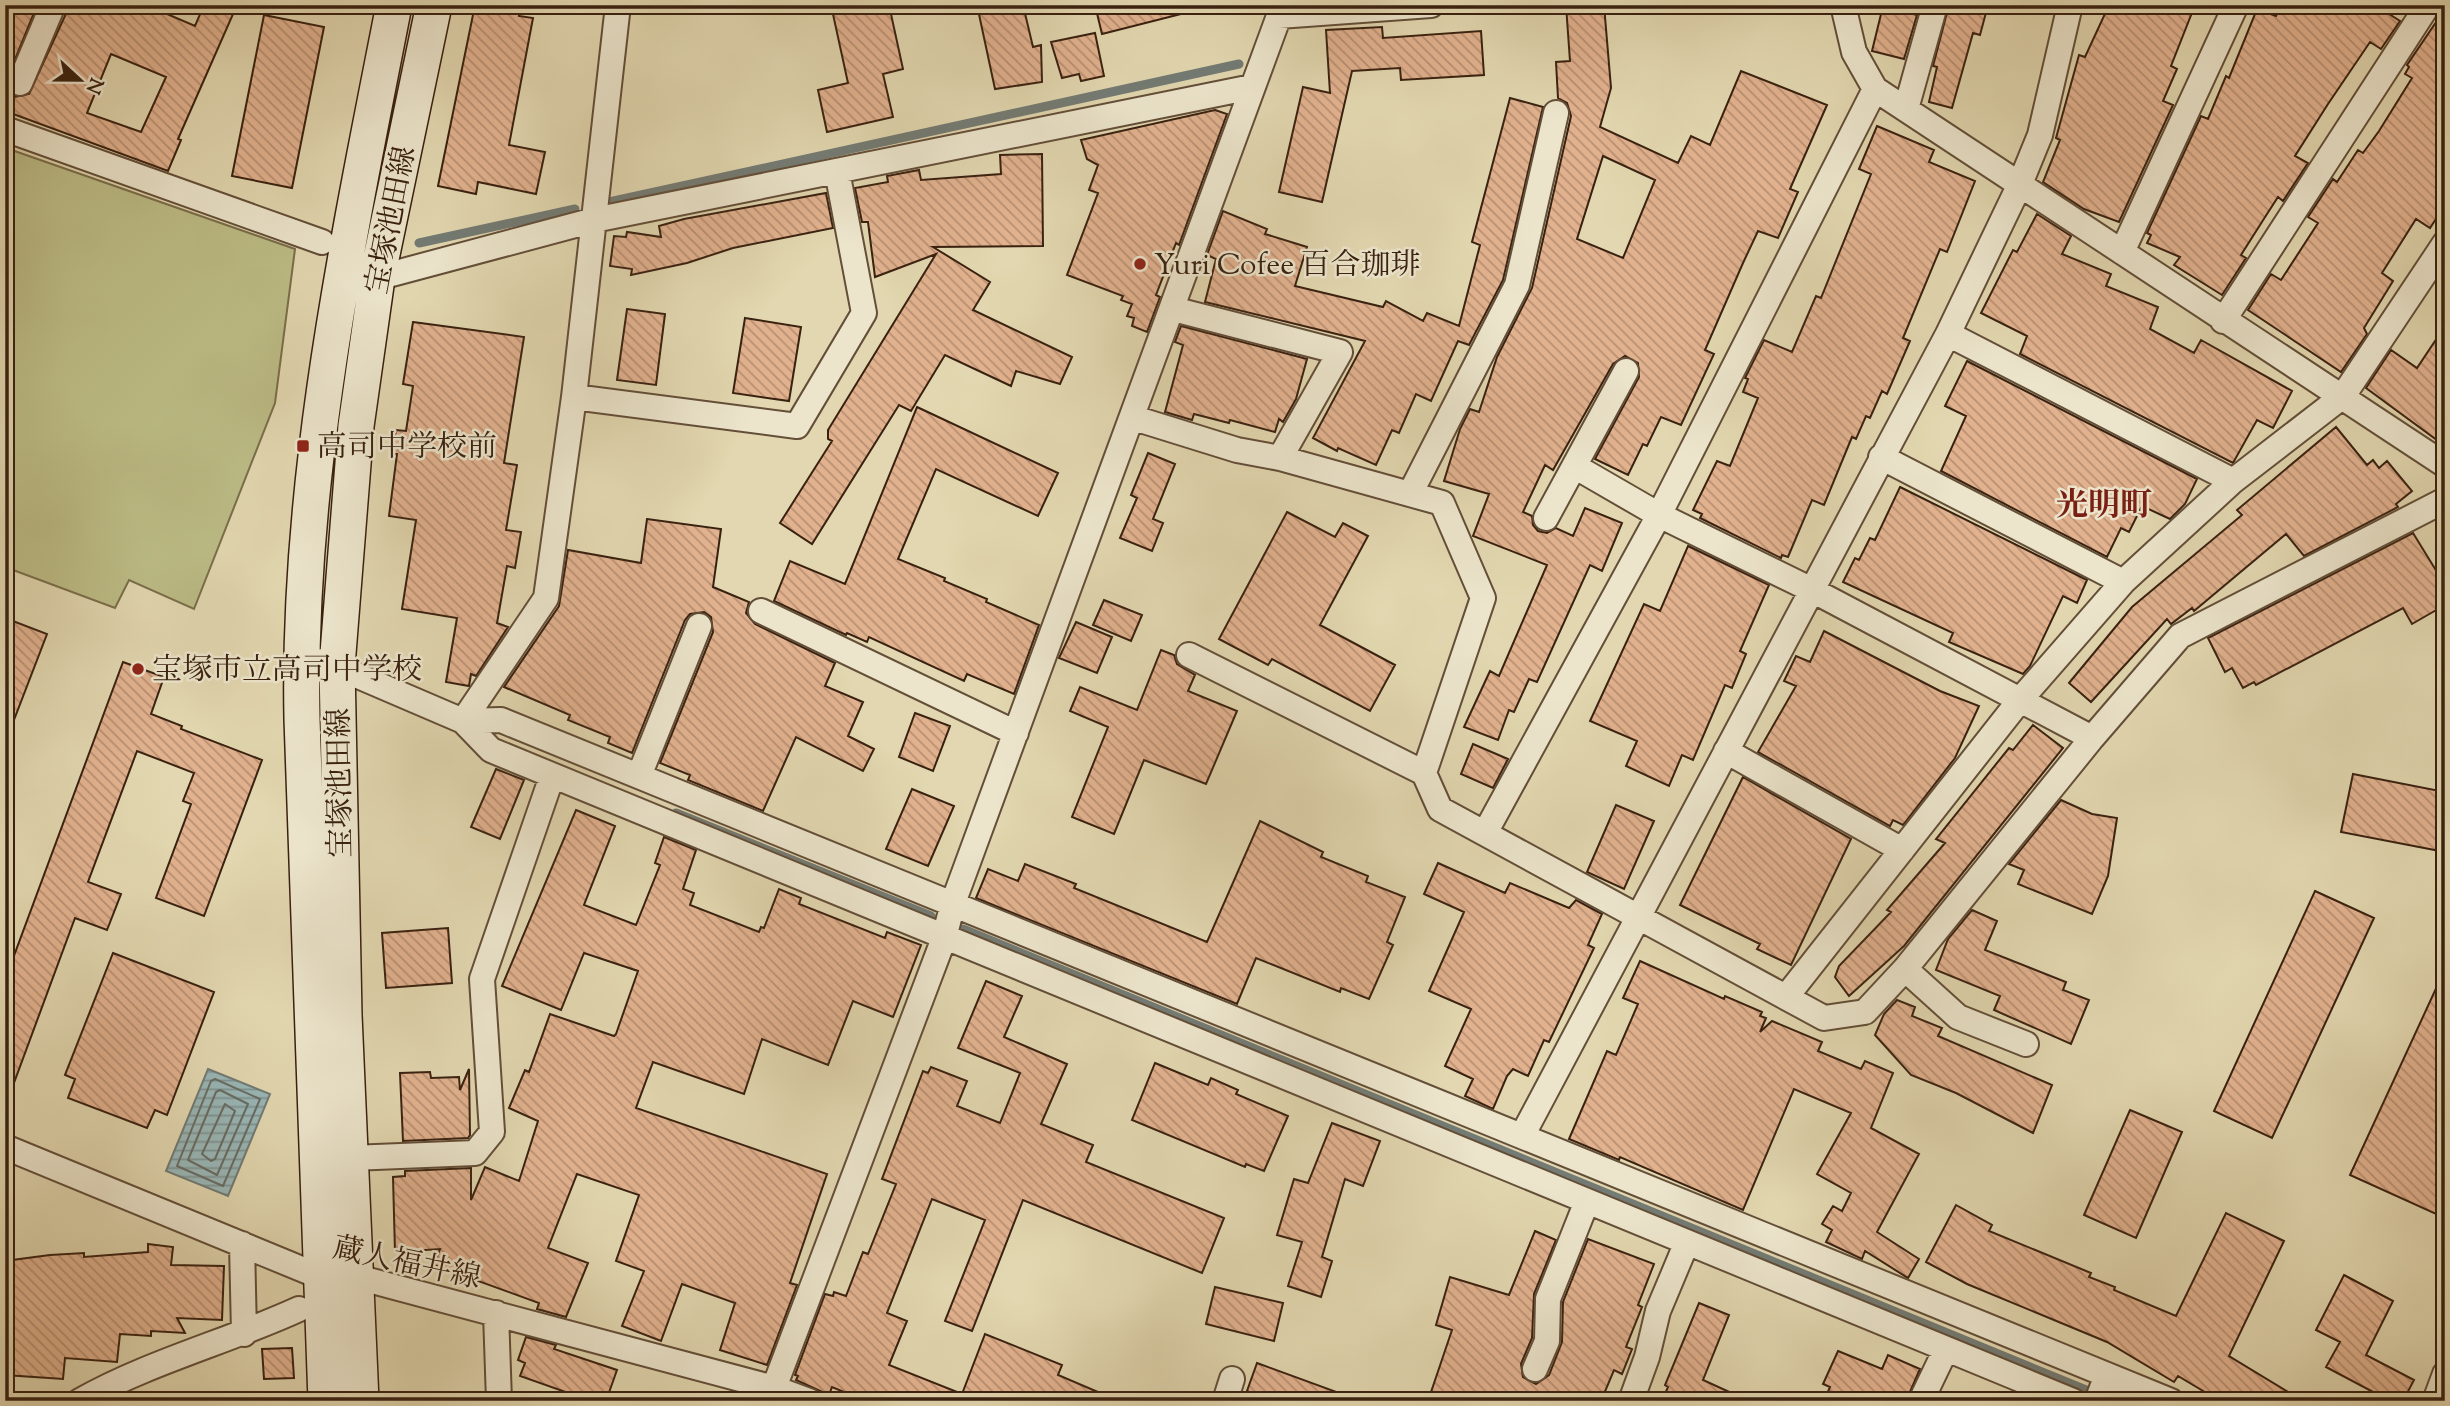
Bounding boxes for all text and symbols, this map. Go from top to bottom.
north arrow [46,46,116,116]
text: N [78,73,109,98]
street label: 宝塚池田線 [357,143,428,298]
place label: Yuri Cofee 百合珈琲 [1154,245,1421,288]
marker: Yuri Cofee 百合珈琲 [1132,256,1148,272]
place label: 高司中学校前 [317,427,497,470]
marker: 高司中学校前 [295,438,311,454]
district label: 光明町 [2056,484,2152,530]
place label: 宝塚市立高司中学校 [152,650,422,693]
marker: 宝塚市立高司中学校 [130,661,146,677]
street label: 宝塚池田線 [319,708,364,858]
street label: 蔵人福井線 [329,1228,484,1301]

